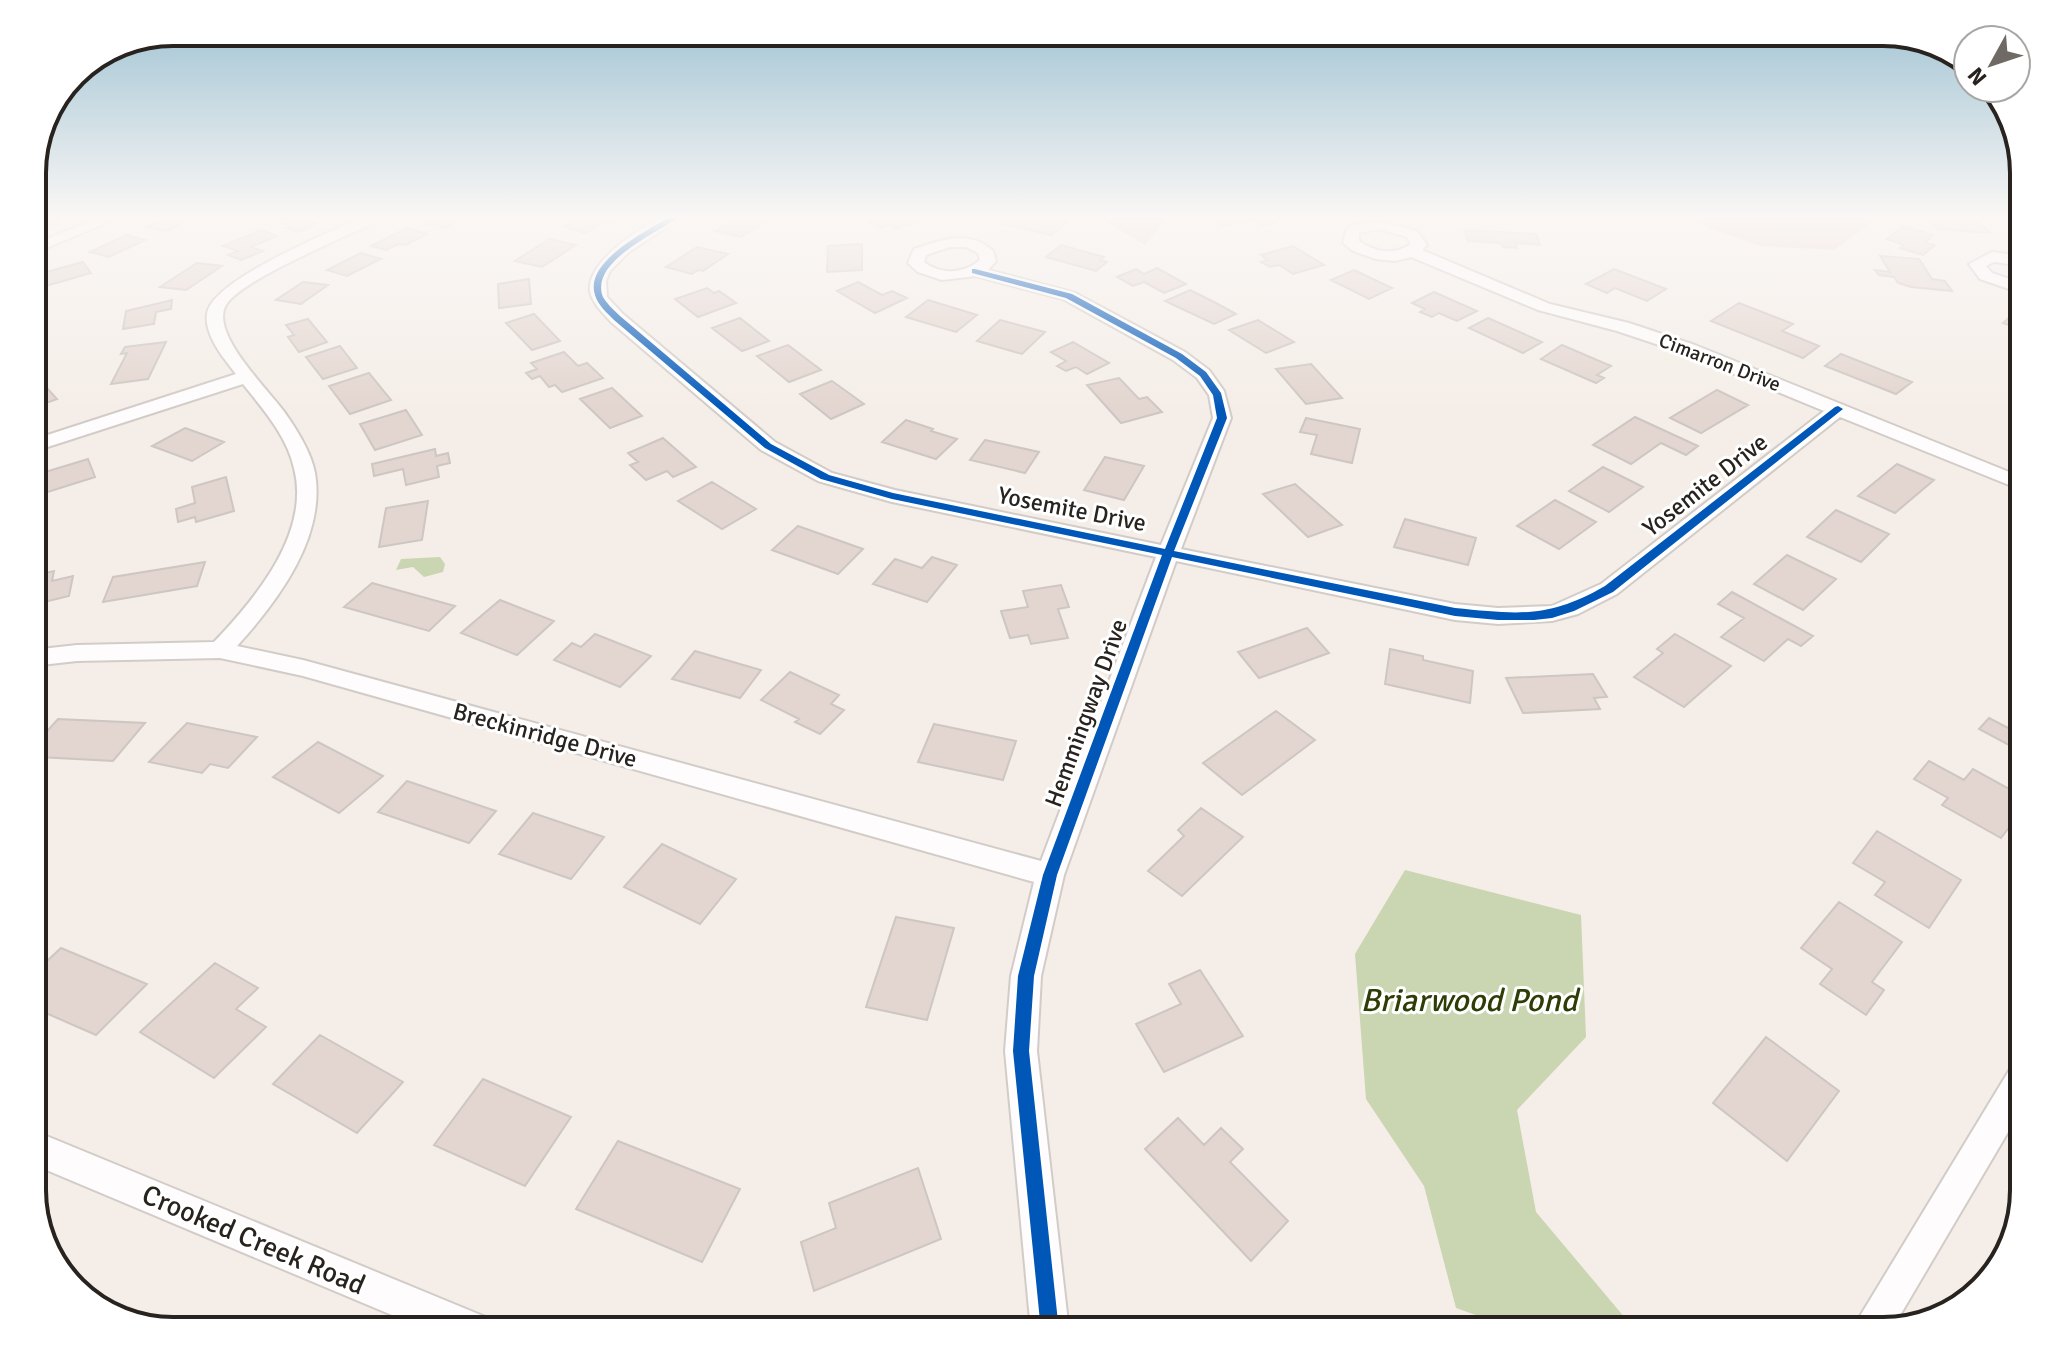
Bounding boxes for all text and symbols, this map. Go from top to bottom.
north arrow [1952,24,2032,104]
text: N [1962,62,1992,91]
street label: Cimarron Drive [1655,328,1784,397]
street label: Yosemite Drive [1637,427,1773,543]
street label: Yosemite Drive [995,480,1149,538]
street label: Hemmingway Drive [1038,615,1134,811]
street label: Breckinridge Drive [450,696,640,774]
water label: Briarwood Pond [1361,981,1581,1020]
street label: Crooked Creek Road [137,1178,370,1302]

